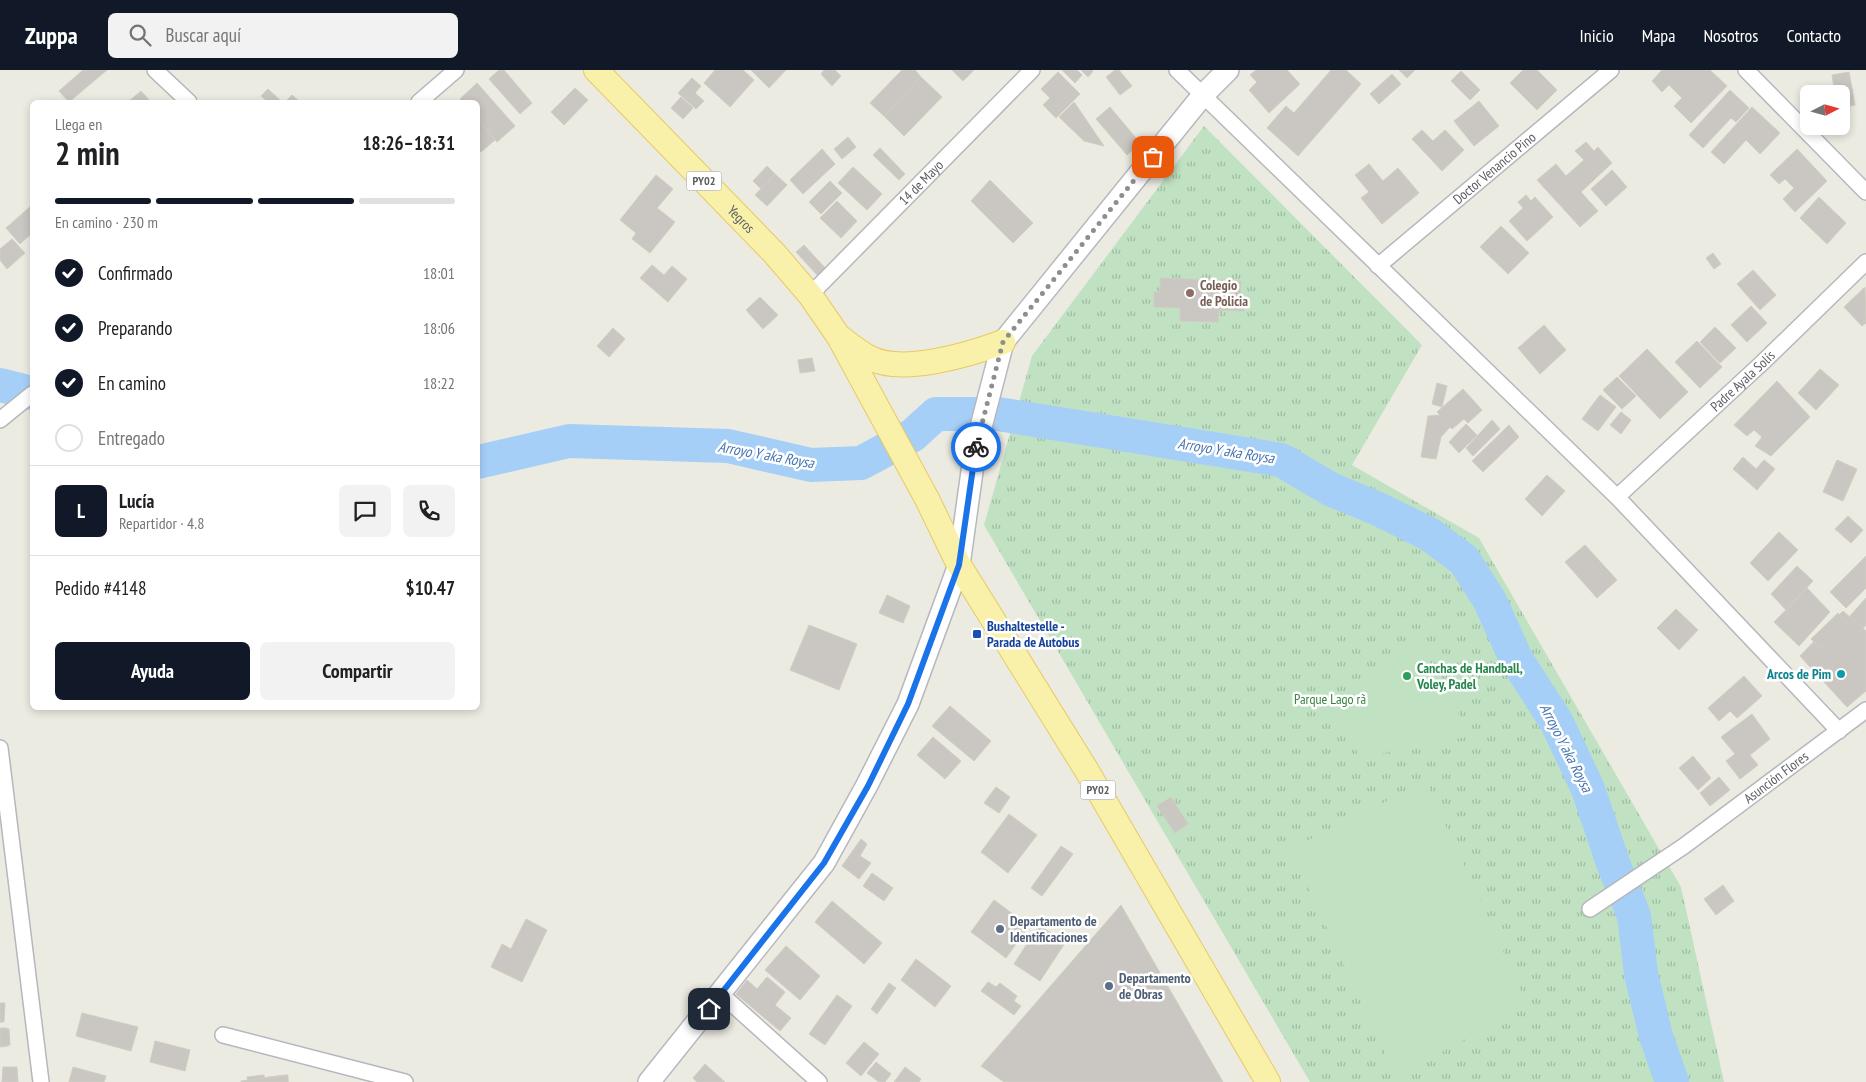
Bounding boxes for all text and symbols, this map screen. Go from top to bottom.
search box [108,13,458,58]
text: Zuppa [25,20,78,51]
icon: search [126,21,154,49]
text: Buscar aquí [166,23,241,47]
text: Inicio [1580,24,1614,47]
text: Mapa [1642,24,1675,47]
text: Nosotros [1703,24,1758,47]
text: Contacto [1786,24,1841,47]
north arrow [1800,85,1850,135]
map controls [1800,85,1850,135]
text: Llega en [55,114,102,134]
street label: Doctor Venancio Pino [1449,128,1539,208]
text: 18:26–18:31 [362,131,455,155]
text: 2 min [55,132,120,174]
pin [1132,136,1174,178]
icon: bag [1139,143,1167,171]
street label: 14 de Mayo [895,156,947,209]
road number: PY02 [686,172,722,190]
street label: Yegros [724,201,759,237]
text: En camino · 230 m [55,212,158,232]
icon: check [55,259,83,287]
text: Confirmado [98,261,173,285]
text: 18:01 [423,263,455,283]
place label: Colegio de Policia [1200,276,1248,310]
marker: Colegio de Policia [1184,287,1196,299]
icon: check [55,314,83,342]
text: Preparando [98,316,173,340]
text: 18:06 [423,318,455,338]
street label: Padre Ayala Solís [1706,346,1779,415]
icon: check [55,369,83,397]
text: En camino [98,371,166,395]
text: 18:22 [423,373,455,393]
courier [951,422,1001,472]
text: Entregado [98,426,165,450]
icon: bike [962,433,990,461]
water label: Arroyo Y aka Roysa [1177,434,1276,468]
water label: Arroyo Y aka Roysa [717,437,816,472]
button: chat [339,485,391,537]
button: phone [403,485,455,537]
text: Lucía [119,489,154,513]
text: L [77,499,85,523]
text: Repartidor · 4.8 [119,513,204,533]
text: Pedido #4148 [55,576,146,600]
text: $10.47 [406,576,455,600]
place label: Bushaltestelle - Parada de Autobus [987,617,1080,651]
marker: Bushaltestelle - Parada de Autobus [971,628,983,640]
button: Ayuda [55,642,250,700]
button: Compartir [260,642,455,700]
place label: Canchas de Handball, Voley, Padel [1416,659,1523,693]
place label: Arcos de Pim [1766,665,1831,683]
marker: Arcos de Pim [1835,668,1847,680]
marker: Canchas de Handball, Voley, Padel [1401,670,1413,682]
park label: Parque Lago rã [1294,690,1366,708]
water label: Arroyo Y aka Roysa [1536,700,1597,796]
street label: Asunción Flores [1740,747,1812,807]
road number: PY02 [1080,780,1116,800]
place label: Departamento de Identificaciones [1010,912,1097,946]
marker: Departamento de Identificaciones [994,923,1006,935]
place label: Departamento de Obras [1119,969,1191,1003]
marker: Departamento de Obras [1103,980,1115,992]
pin [688,988,730,1030]
icon: home [695,995,723,1023]

